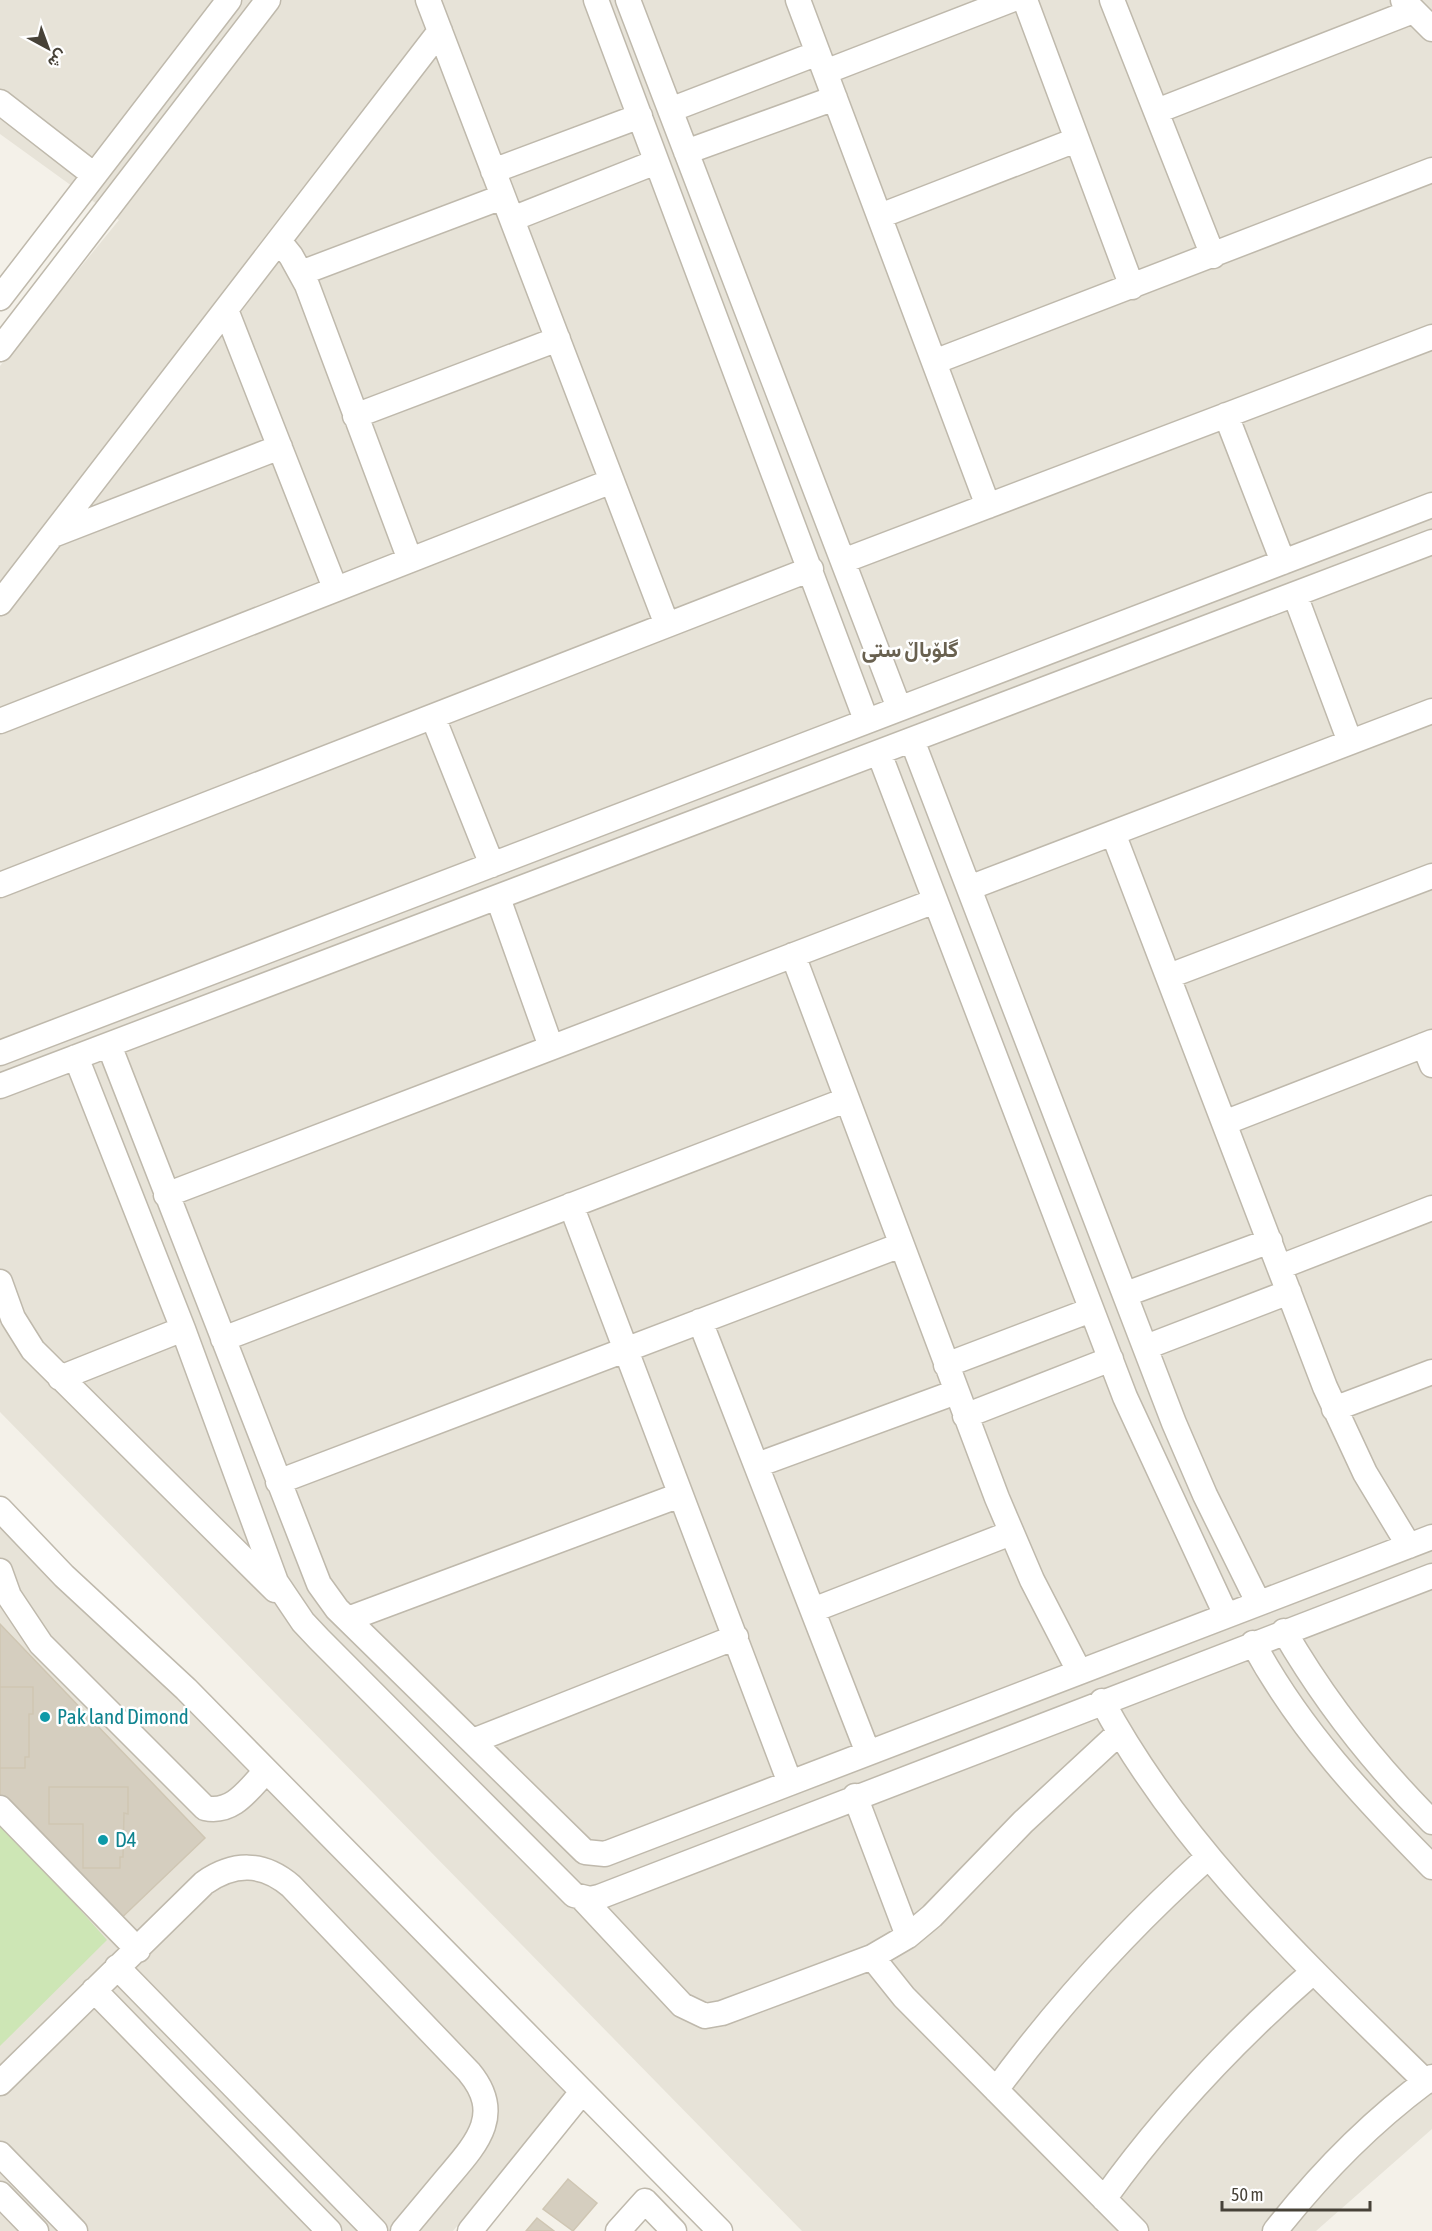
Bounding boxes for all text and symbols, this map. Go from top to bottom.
north arrow [18,18,78,78]
text: ش [44,45,71,72]
district label: گلۆباڵ ستی [861,636,959,663]
place label: Pak land Dimond [57,1704,189,1728]
marker: Pak land Dimond [38,1710,52,1724]
place label: D4 [115,1827,137,1851]
marker: D4 [96,1833,110,1847]
scale bar [1222,2174,1370,2212]
text: 50 m [1231,2184,1263,2205]

